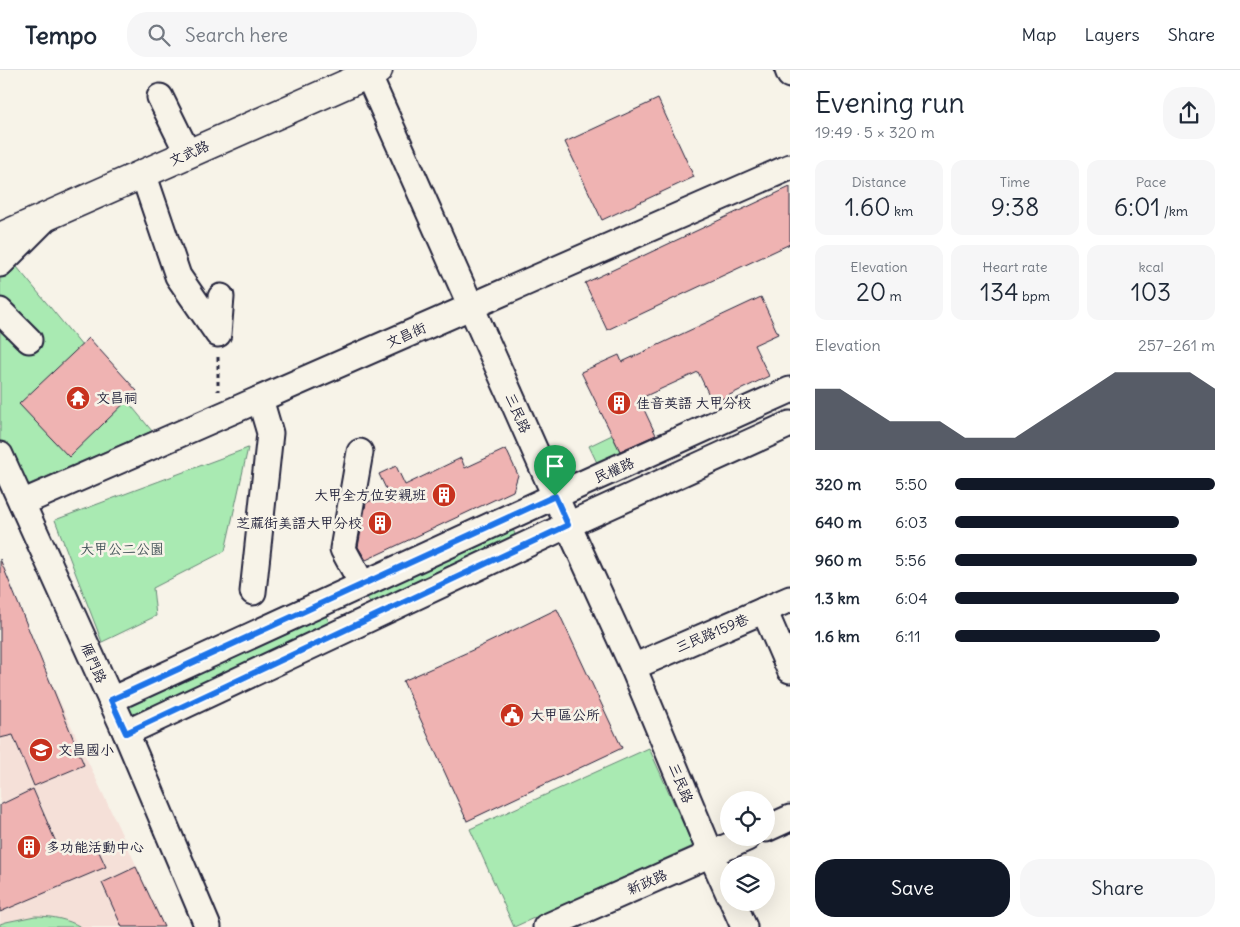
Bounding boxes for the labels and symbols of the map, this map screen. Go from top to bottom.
street label: 文武路 [166,136,212,170]
street label: 文昌街 [383,318,429,352]
temple icon: 文昌祠 [65,385,91,411]
place label: 文昌祠 [96,389,138,407]
street label: 三民路 [501,390,535,436]
building icon: 佳音英語 大甲分校 [606,390,632,416]
place label: 佳音英語 大甲分校 [636,394,751,412]
pin [534,445,576,496]
street label: 民權路 [591,453,637,487]
building icon: 大甲全方位安親班 [431,482,457,508]
place label: 大甲全方位安親班 [314,486,426,504]
building icon: 芝蔴街美語大甲分校 [367,510,393,536]
place label: 芝蔴街美語大甲分校 [236,514,362,532]
park label: 大甲公二公園 [80,540,164,558]
street label: 三民路159巷 [673,609,752,656]
street label: 雁門路 [77,640,111,686]
public building icon: 大甲區公所 [499,702,525,728]
place label: 大甲區公所 [530,706,600,724]
school or university icon: 文昌國小 [28,737,54,763]
place label: 文昌國小 [58,741,114,759]
street label: 三民路 [665,760,697,806]
building icon: 多功能活動中心 [16,834,42,860]
place label: 多功能活動中心 [46,838,144,856]
street label: 新政路 [624,865,670,899]

